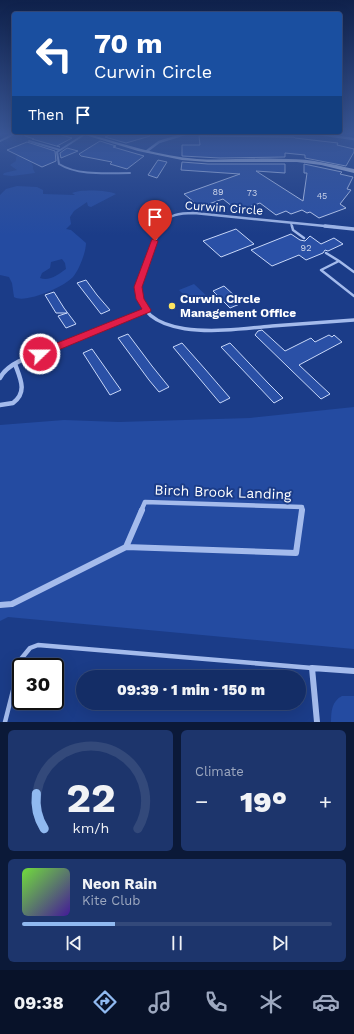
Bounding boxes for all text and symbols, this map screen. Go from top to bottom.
text: 70 m [94,27,163,60]
icon: left [28,28,80,80]
text: Curwin Circle [94,61,212,82]
icon: arrive [72,104,94,126]
text: Then [28,106,64,124]
house number: 89 [212,187,224,197]
house number: 73 [247,188,257,198]
house number: 45 [317,191,327,201]
street label: Curwin Circle [184,198,264,218]
pin [138,200,172,241]
icon: arrive [144,206,166,228]
house number: 92 [301,243,311,253]
place label: Curwin Circle Management Office [180,292,296,320]
marker: Curwin Circle Management Office [167,301,177,311]
position arrow [19,333,61,375]
street label: Birch Brook Landing [154,482,292,502]
speed limit sign: 30 [12,658,64,710]
text: 09:39 · 1 min · 150 m [117,681,265,699]
text: Climate [195,764,244,779]
text: 22 [66,772,115,821]
text: 19° [240,784,287,819]
text: − [195,789,208,814]
text: + [319,789,332,814]
text: km/h [72,819,109,835]
text: Neon Rain [82,875,157,893]
text: Kite Club [82,893,140,908]
icon: previous [63,932,85,954]
icon: pause [166,932,188,954]
icon: next [269,932,291,954]
icon: directions [91,988,119,1016]
icon: music [146,988,174,1016]
icon: phone [202,988,230,1016]
icon: climate [257,988,285,1016]
icon: car [312,988,340,1016]
text: 09:38 [14,992,64,1013]

